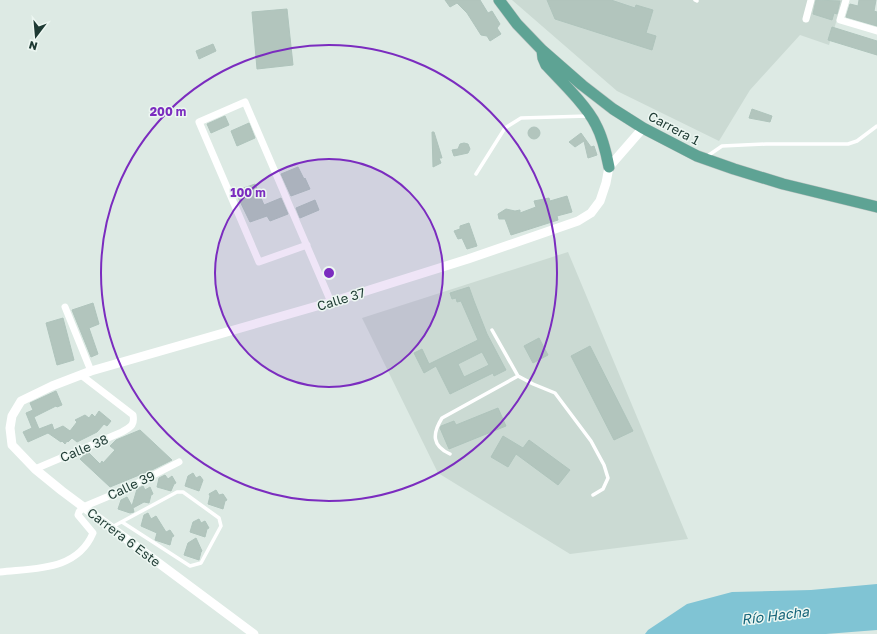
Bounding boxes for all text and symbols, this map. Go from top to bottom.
north arrow [16,16,56,56]
text: N [27,39,39,53]
text: 200 m [150,104,186,119]
street label: Carrera 1 [646,108,702,148]
text: 100 m [230,185,266,200]
centre of rings [322,266,336,280]
street label: Calle 37 [315,284,367,314]
street label: Calle 38 [58,431,111,465]
street label: Calle 39 [105,467,157,503]
street label: Carrera 6 Este [84,504,164,570]
water label: Río Hacha [740,602,811,628]

